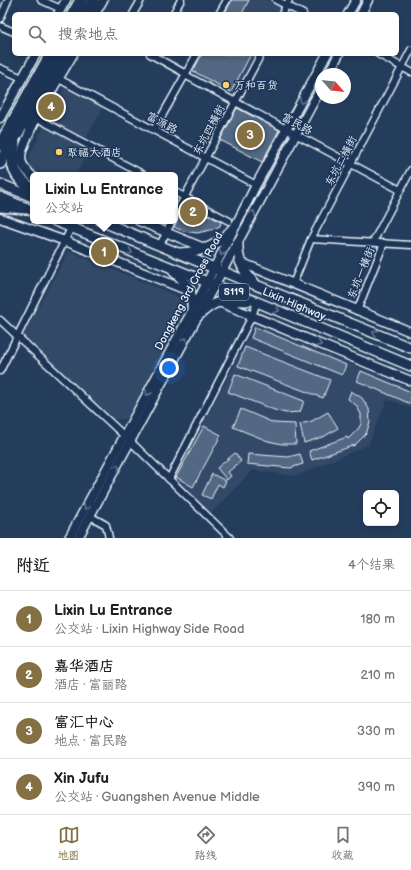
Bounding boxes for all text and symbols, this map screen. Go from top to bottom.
search box [12,12,399,56]
icon: search [26,23,48,45]
text: 搜索地点 [58,25,118,44]
north arrow [315,68,351,104]
place label: 万和百货 [234,79,278,92]
marker: 万和百货 [221,80,231,90]
pin: 4 [38,92,64,122]
one-way arrow [299,96,306,104]
street label: 东坑四横街 [190,102,228,157]
street label: 富源路 [144,110,180,136]
street label: 富民路 [279,111,315,137]
pin: 3 [237,120,263,150]
street label: 东坑二横街 [322,133,360,188]
place label: 聚福大酒店 [67,146,122,159]
marker: 聚福大酒店 [54,147,64,157]
popup [30,172,178,224]
text: Lixin Lu Entrance [45,180,163,199]
pin: 2 [180,197,206,227]
text: 公交站 [45,200,84,216]
one-way arrow [249,210,256,217]
street label: Dongkeng 3rd Cross Road [152,230,226,352]
pin: 1 [91,237,117,267]
street label: 东坑一横街 [345,244,378,301]
one-way arrow [127,247,134,255]
one-way arrow [219,249,227,256]
road number: S119 [219,284,249,300]
street label: Lixin Highway [261,285,328,323]
one-way arrow [274,306,281,314]
one-way arrow [371,330,379,338]
one-way arrow [180,337,188,344]
one-way arrow [316,340,323,348]
your location [159,358,179,378]
one-way arrow [145,388,152,396]
one-way arrow [113,464,120,471]
map controls [363,490,399,526]
button: locate [363,490,399,526]
one-way arrow [83,503,91,510]
text: 附近 [16,556,50,576]
text: 4个结果 [348,557,395,573]
text: Lixin Lu Entrance [54,601,172,620]
text: 1 [26,611,32,627]
text: 180 m [360,611,395,627]
text: 公交站 · Lixin Highway Side Road [54,621,244,637]
text: 嘉华酒店 [54,657,114,676]
text: 2 [25,667,33,683]
text: 210 m [361,667,395,683]
text: 酒店 · 富丽路 [54,677,127,693]
text: 富汇中心 [54,713,114,732]
text: 3 [25,723,33,739]
text: 330 m [357,723,395,739]
text: 地点 · 富民路 [54,733,127,749]
text: Xin Jufu [54,769,109,788]
text: 4 [25,779,33,795]
text: 390 m [358,779,395,795]
text: 公交站 · Guangshen Avenue Middle [54,789,260,805]
tab: 地图 [58,824,80,862]
tab: 路线 [195,824,217,862]
tab: 收藏 [332,824,354,862]

